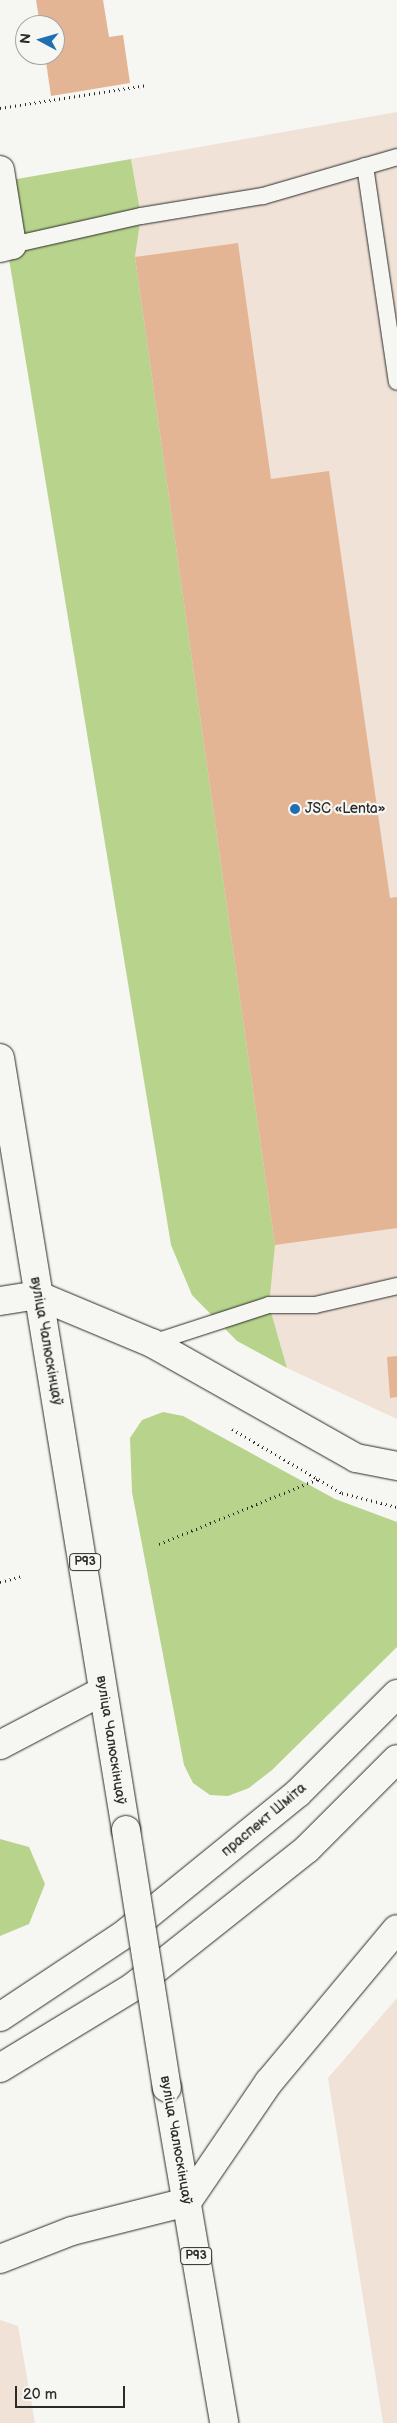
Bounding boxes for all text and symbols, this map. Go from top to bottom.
north arrow [15,15,65,65]
text: N [17,32,35,45]
place label: JSC «Lenta» [305,801,386,817]
marker: JSC «Lenta» [289,803,301,815]
street label: вуліца Чалюскінцаў [26,1275,66,1407]
road number: Р93 [69,1552,101,1571]
street label: вуліца Чалюскінцаў [93,1674,129,1806]
street label: праспект Шміта [218,1780,310,1860]
street label: вуліца Чалюскінцаў [156,2074,196,2206]
road number: Р93 [180,2246,212,2266]
scale bar [18,2376,128,2408]
text: 20 m [23,2385,57,2404]

